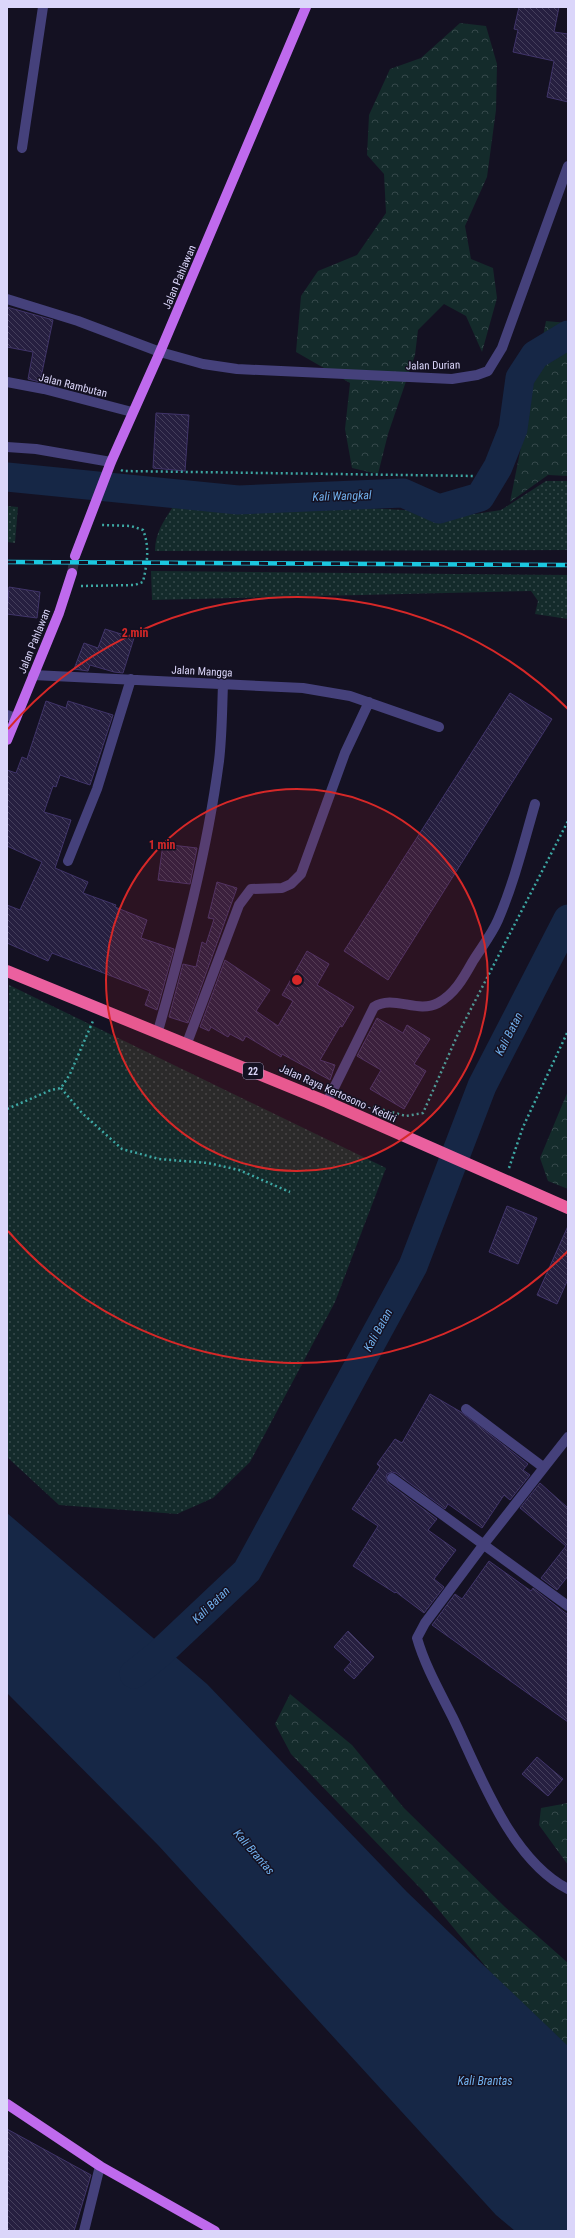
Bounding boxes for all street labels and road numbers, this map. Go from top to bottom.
street label: Jalan Pahlawan [160,243,199,311]
street label: Jalan Durian [406,359,460,372]
street label: Jalan Rambutan [37,371,109,400]
street label: Jalan Pahlawan [16,607,53,675]
street label: Jalan Mangga [171,663,233,680]
street label: Jalan Raya Kertosono - Kediri [277,1062,398,1125]
road number: 22 [243,1063,263,1079]

